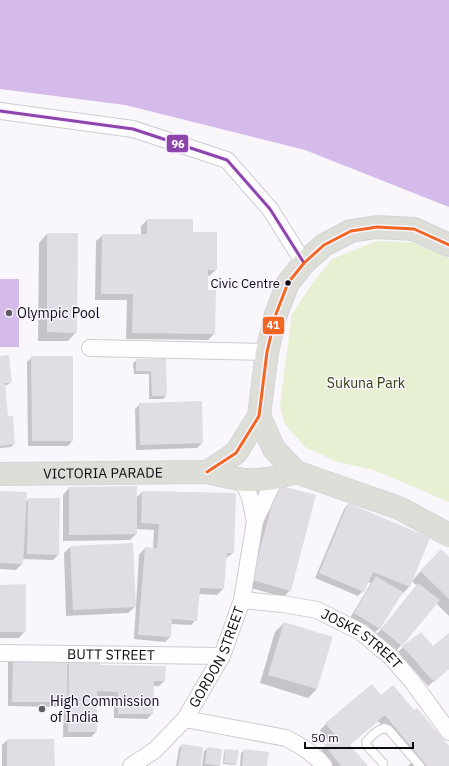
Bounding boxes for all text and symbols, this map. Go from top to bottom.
line badge: 96 [166,134,189,153]
text: 96 [171,137,185,151]
place label: Civic Centre [210,275,280,292]
marker: Civic Centre [283,278,293,288]
place label: Olympic Pool [17,304,100,322]
marker: Olympic Pool [4,308,14,318]
line badge: 41 [262,316,285,335]
text: 41 [266,318,280,332]
park label: Sukuna Park [327,374,406,392]
street label: VICTORIA PARADE [43,463,163,483]
street label: GORDON STREET [185,604,248,711]
street label: JOSKE STREET [318,605,406,672]
street label: BUTT STREET [67,645,155,664]
place label: High Commission of India [50,692,159,726]
marker: High Commission of India [37,704,47,714]
scale bar [305,724,413,750]
text: 50 m [311,730,339,745]

